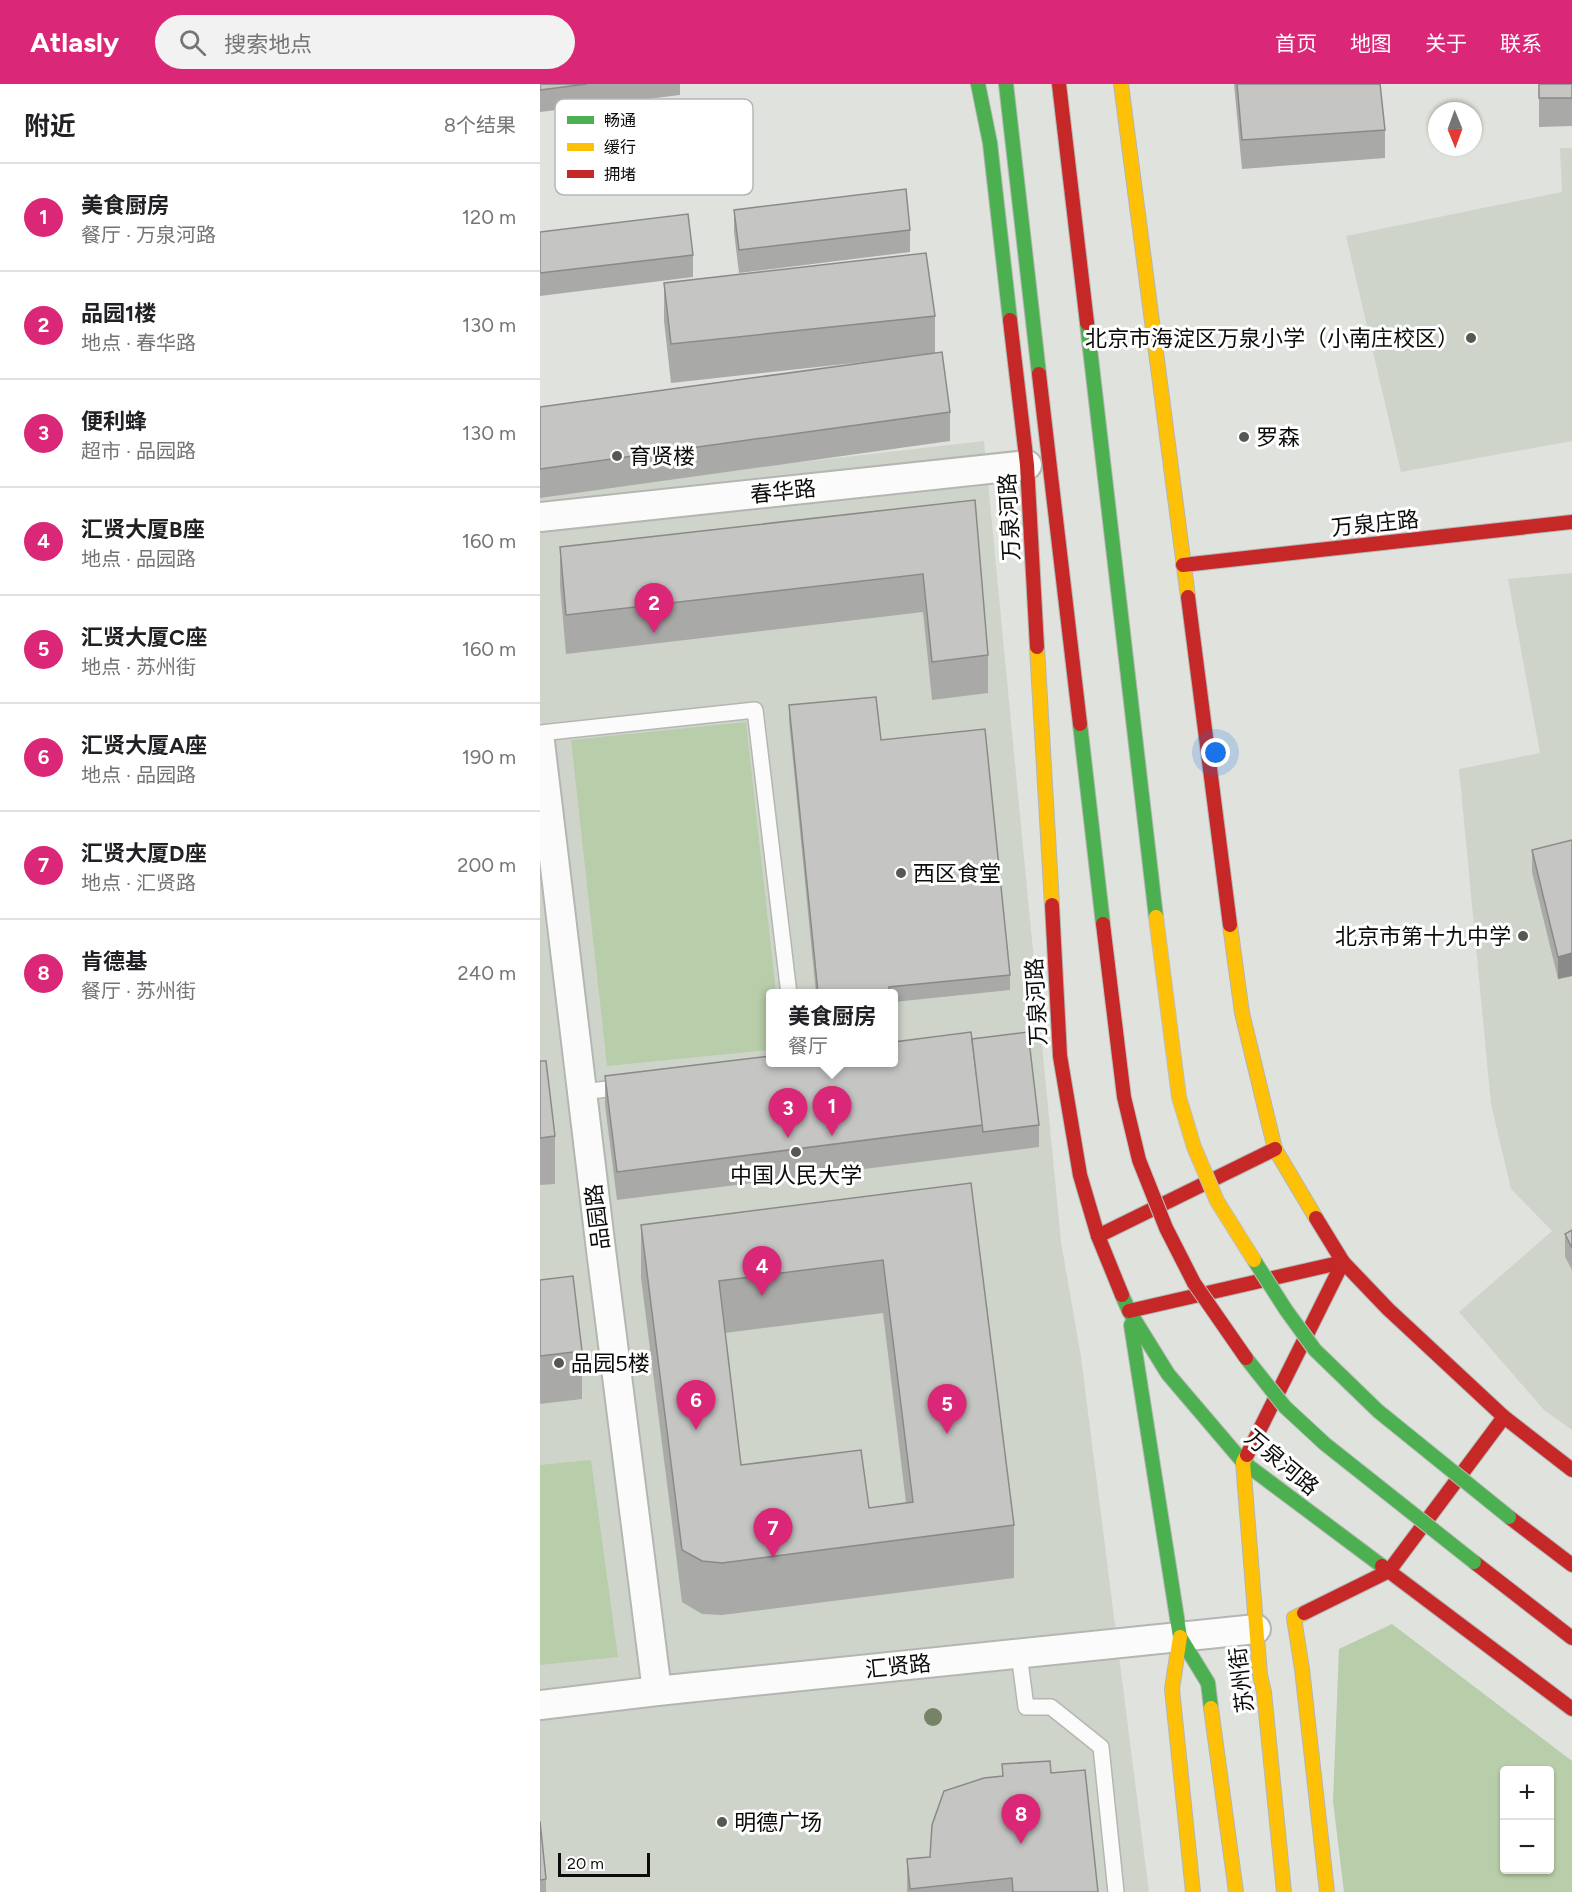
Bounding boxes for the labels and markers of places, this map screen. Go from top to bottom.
place label: 北京市海淀区万泉小学（小南庄校区） [1085,325,1459,352]
marker: 北京市海淀区万泉小学（小南庄校区） [1464,331,1478,345]
place label: 罗森 [1256,424,1300,451]
marker: 罗森 [1237,430,1251,444]
place label: 育贤楼 [629,443,695,470]
marker: 育贤楼 [610,449,624,463]
pin: 2 [634,584,674,633]
place label: 西区食堂 [913,860,1001,887]
marker: 西区食堂 [894,866,908,880]
place label: 北京市第十九中学 [1335,923,1511,950]
marker: 北京市第十九中学 [1516,929,1530,943]
pin: 1 [812,1086,852,1136]
pin: 3 [768,1088,808,1138]
marker: 中国人民大学 [789,1145,803,1159]
place label: 中国人民大学 [730,1162,862,1189]
pin: 4 [742,1246,782,1296]
place label: 品园5楼 [571,1350,650,1377]
marker: 品园5楼 [552,1356,566,1370]
pin: 6 [676,1380,716,1430]
pin: 5 [928,1384,966,1434]
pin: 7 [754,1508,792,1558]
pin: 8 [1002,1794,1040,1844]
place label: 明德广场 [734,1809,822,1836]
marker: 明德广场 [715,1815,729,1829]

